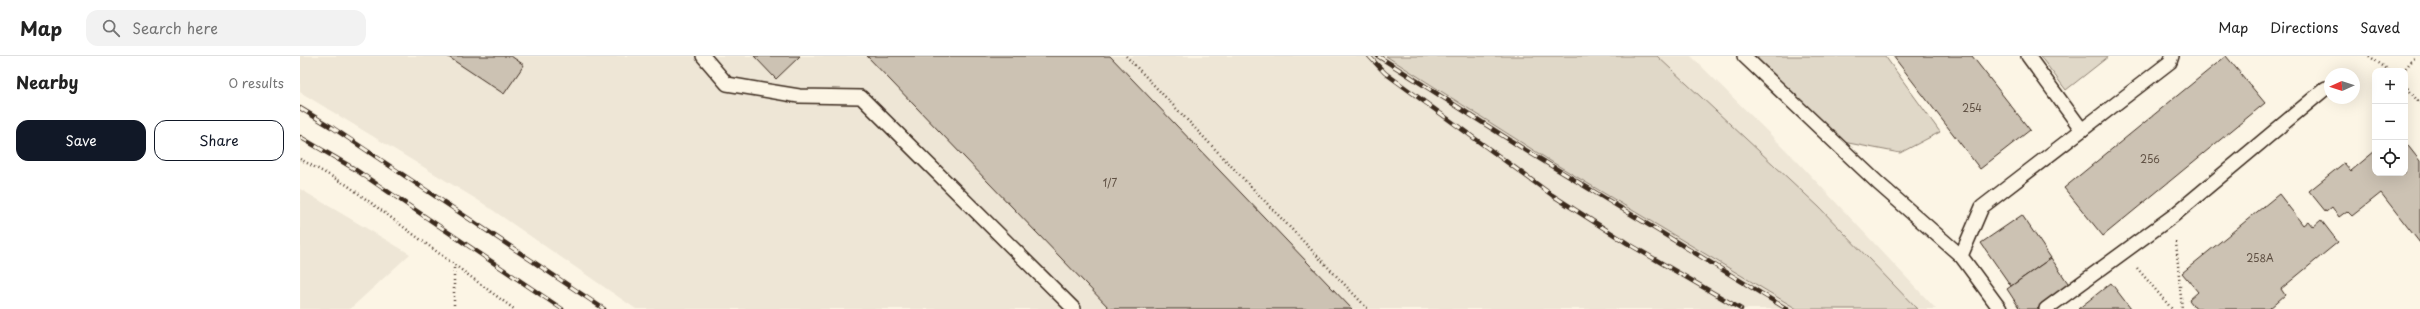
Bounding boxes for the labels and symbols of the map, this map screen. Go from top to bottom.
north arrow [2324,68,2360,104]
house number: 254 [1962,100,1982,115]
house number: 256 [2140,151,2160,166]
house number: 1/7 [1103,175,1118,190]
house number: 258А [2246,250,2274,265]

